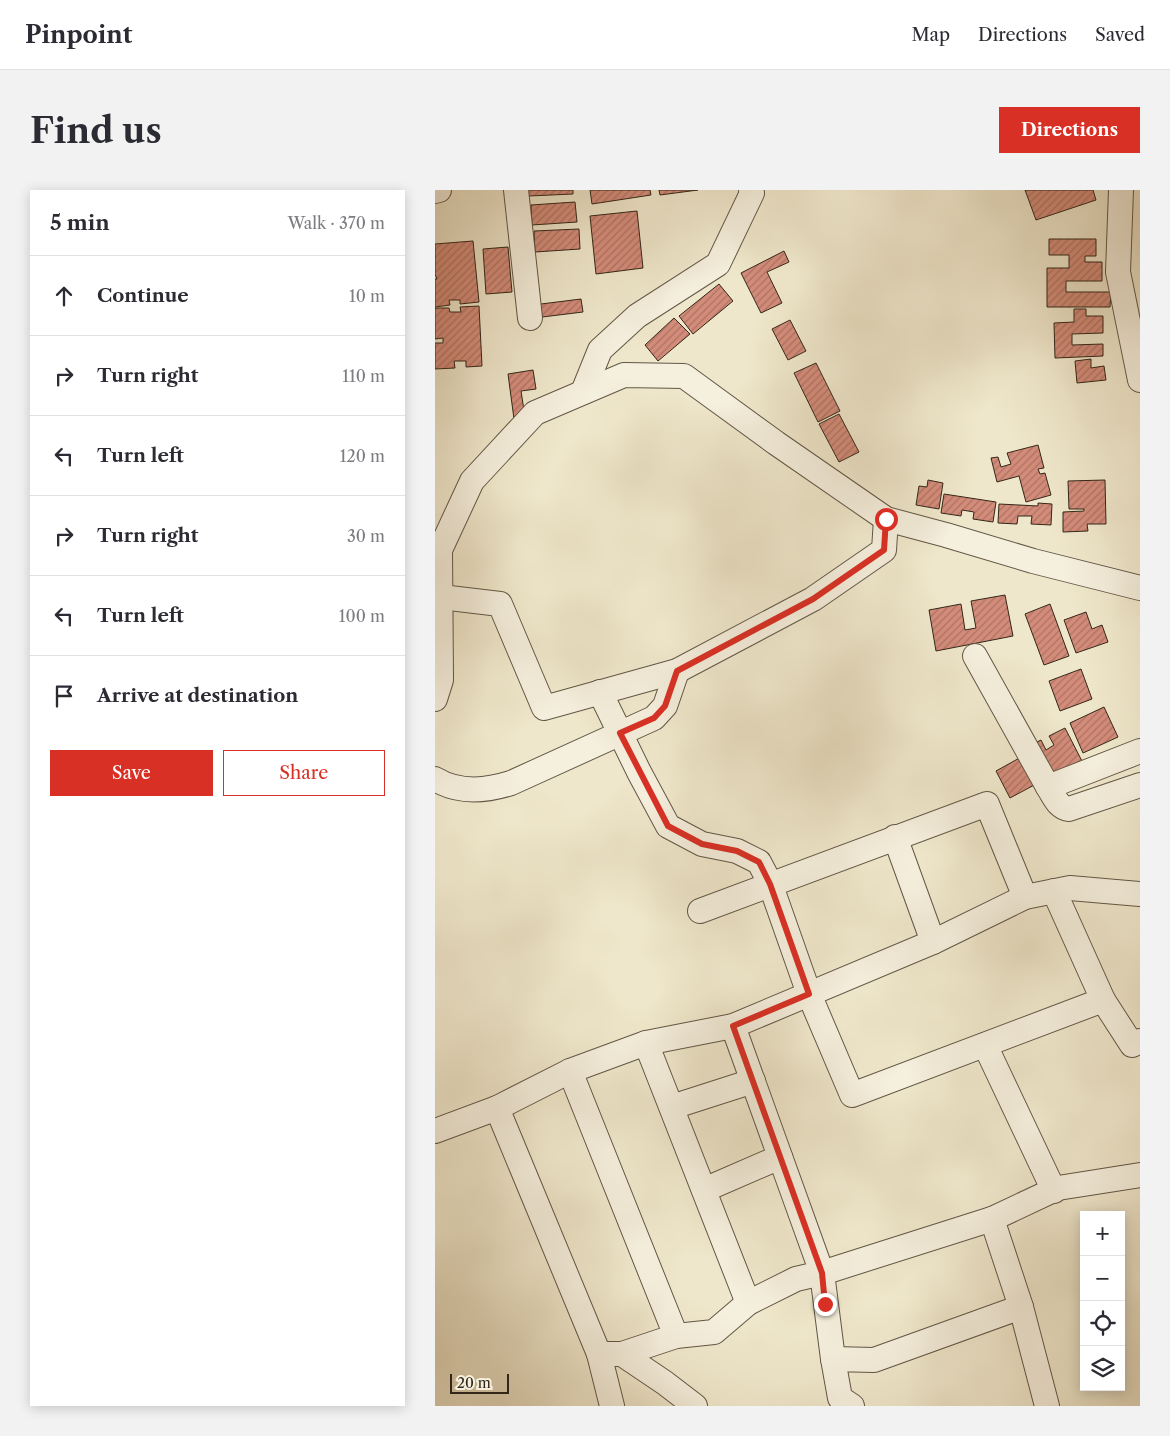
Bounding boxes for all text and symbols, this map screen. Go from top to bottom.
text: Pinpoint [25,20,132,49]
text: Map [911,24,950,46]
text: Directions [978,24,1067,46]
text: Saved [1095,24,1145,46]
button: Directions [999,107,1140,153]
text: Find us [30,109,162,152]
text: 5 min [50,210,110,235]
text: Walk · 370 m [288,213,385,233]
icon: ahead [50,282,78,310]
text: Continue [97,284,189,307]
text: 10 m [349,286,385,306]
icon: right [50,362,78,390]
text: Turn right [97,364,198,387]
text: 110 m [342,366,385,386]
icon: left [50,442,78,470]
text: Turn left [97,444,184,467]
text: 120 m [340,446,385,466]
route start [875,508,898,531]
icon: right [50,522,78,550]
text: Turn right [97,524,198,547]
text: 30 m [347,526,385,546]
icon: left [50,602,78,630]
text: Turn left [97,604,184,627]
text: 100 m [339,606,385,626]
icon: arrive [50,682,78,710]
text: Arrive at destination [97,684,298,707]
button: Save [50,750,213,796]
button: Share [223,750,385,796]
map controls [1080,1211,1125,1391]
button: + [1080,1211,1125,1256]
button: − [1080,1256,1125,1301]
route end [814,1293,837,1316]
button: locate [1080,1301,1125,1346]
button: layers [1080,1346,1125,1391]
scale bar [450,1371,509,1394]
text: 20 m [457,1374,491,1392]

